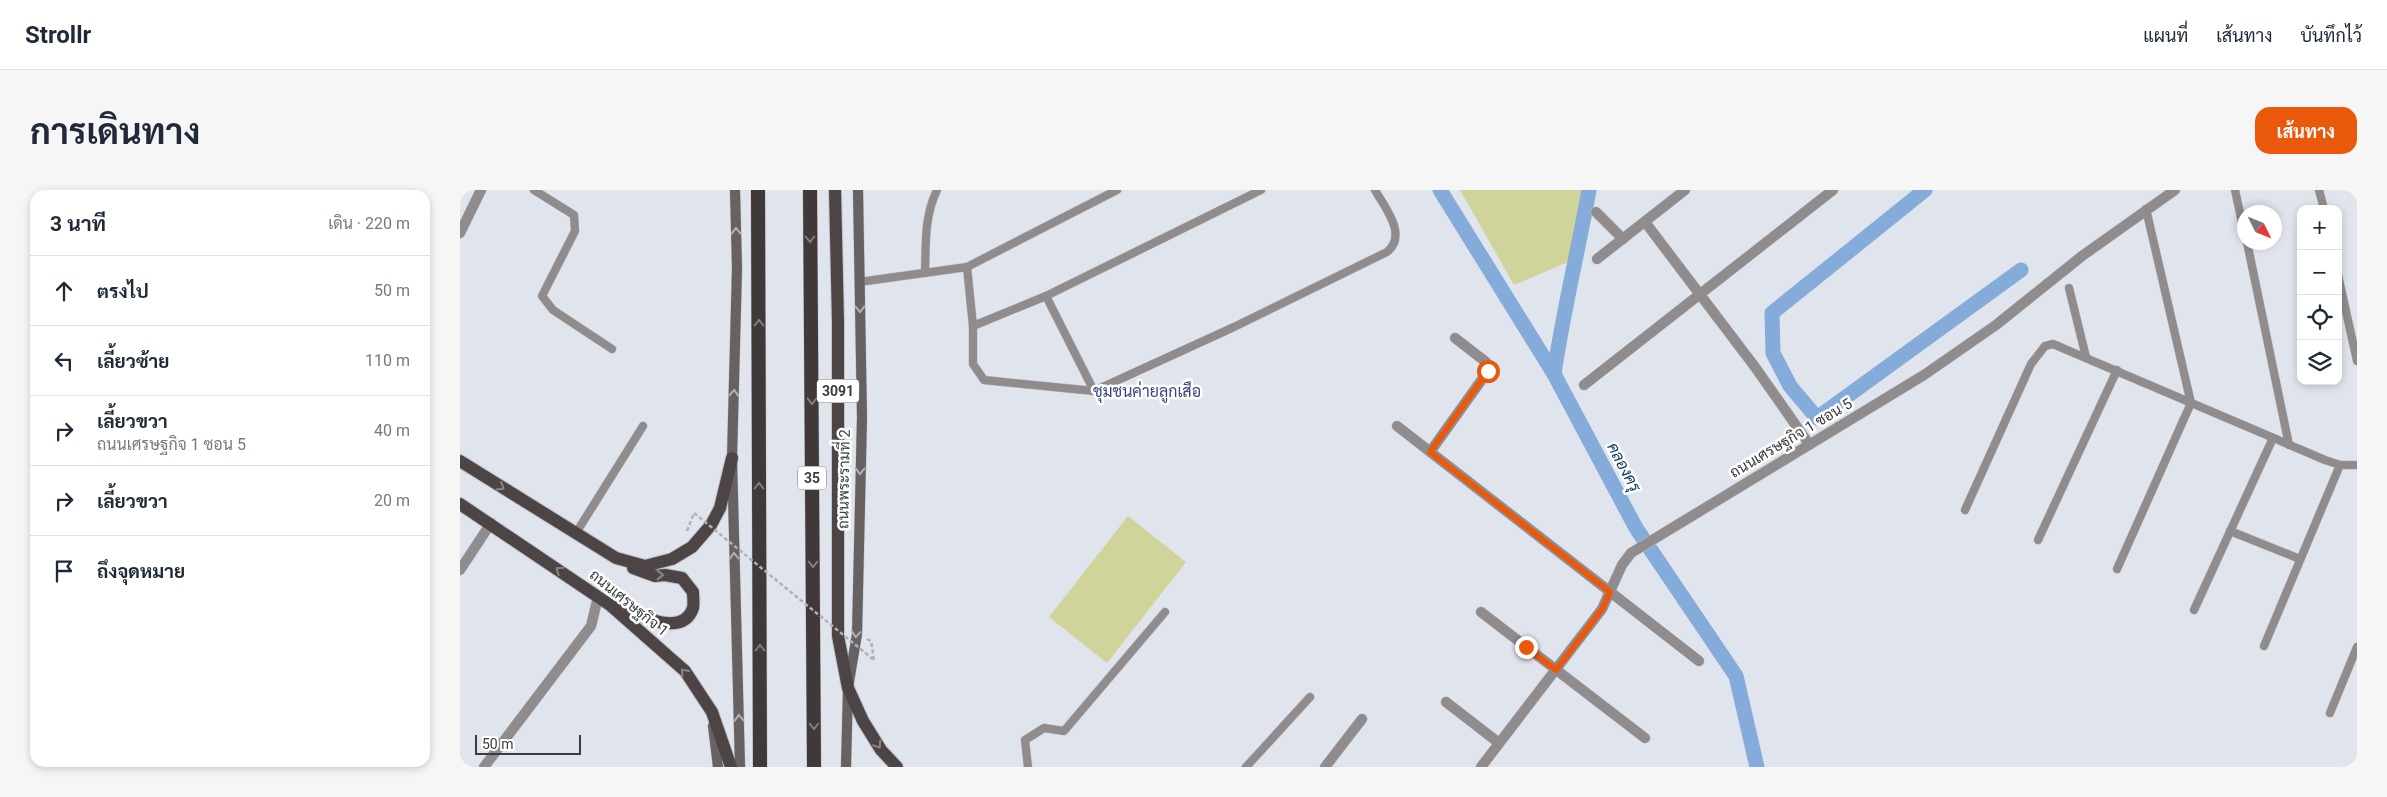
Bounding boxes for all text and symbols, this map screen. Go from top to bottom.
text: Strollr [25,21,91,49]
text: แผนที่ [2143,25,2188,46]
text: เส้นทาง [2216,25,2272,46]
text: บันทึกไว้ [2300,25,2362,46]
button: เส้นทาง [2255,107,2357,154]
text: การเดินทาง [30,112,200,153]
north arrow [2237,205,2282,250]
map controls [2297,205,2342,385]
button: + [2297,205,2342,250]
text: 3 นาที [50,212,106,236]
text: เดิน · 220 m [328,214,410,233]
one-way arrow [731,227,741,234]
one-way arrow [805,235,815,243]
button: − [2297,250,2342,295]
icon: ahead [50,277,78,305]
text: ตรงไป [97,280,149,303]
text: 50 m [374,281,410,300]
button: locate [2297,295,2342,340]
one-way arrow [855,305,865,313]
one-way arrow [754,319,764,327]
button: layers [2297,340,2342,385]
icon: left [50,347,78,375]
text: เลี้ยวซ้าย [97,350,169,373]
text: 110 m [365,351,410,370]
route start [1477,360,1500,383]
road number: 3091 [817,380,859,402]
district label: ชุมชนค่ายลูกเสือ [1093,381,1201,403]
one-way arrow [728,389,739,397]
street label: ถนนเศรษฐกิจ 1 ซอน 5 [1727,394,1856,483]
one-way arrow [807,398,817,405]
text: เลี้ยวขวา [97,410,168,433]
icon: right [50,417,78,445]
text: 40 m [374,421,410,440]
street label: ถนนพระรามที่ 2 [828,429,854,529]
text: ถนนเศรษฐกิจ 1 ซอน 5 [97,435,246,454]
water label: คลองครุ [1601,439,1645,497]
road number: 35 [798,466,826,490]
one-way arrow [855,467,866,475]
one-way arrow [496,481,505,491]
one-way arrow [754,482,764,490]
icon: right [50,487,78,515]
text: เลี้ยวขวา [97,490,168,513]
text: 20 m [374,491,410,510]
one-way arrow [729,552,740,560]
icon: arrive [50,557,78,585]
text: ถึงจุดหมาย [97,560,185,583]
one-way arrow [808,560,818,568]
street label: ถนนเศรษฐกิจ 1 [585,566,672,641]
one-way arrow [555,567,564,576]
one-way arrow [657,570,665,580]
one-way arrow [851,630,862,638]
route end [1515,636,1538,659]
one-way arrow [755,644,765,652]
one-way arrow [682,669,690,678]
one-way arrow [733,714,744,722]
one-way arrow [809,722,819,730]
scale bar [475,732,581,755]
text: 50 m [482,736,514,752]
one-way arrow [872,739,881,748]

